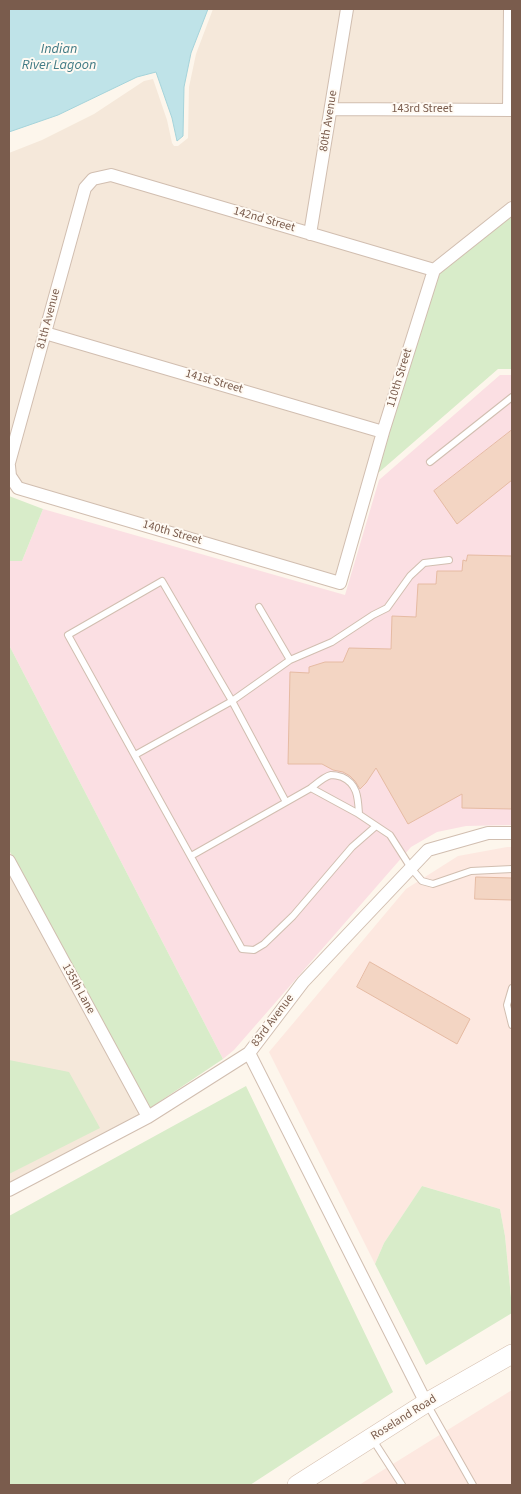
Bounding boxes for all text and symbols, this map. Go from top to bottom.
water label: Indian River Lagoon [22,42,96,74]
street label: 80th Avenue [317,89,341,153]
street label: 143rd Street [391,102,453,116]
street label: 142nd Street [231,204,297,236]
street label: 81th Avenue [34,287,64,351]
street label: 110th Street [384,347,416,409]
street label: 141st Street [184,367,244,397]
street label: 140th Street [141,518,203,548]
street label: 135th Lane [58,961,98,1017]
street label: 83rd Avenue [249,992,297,1050]
street label: Roseland Road [369,1392,439,1444]

